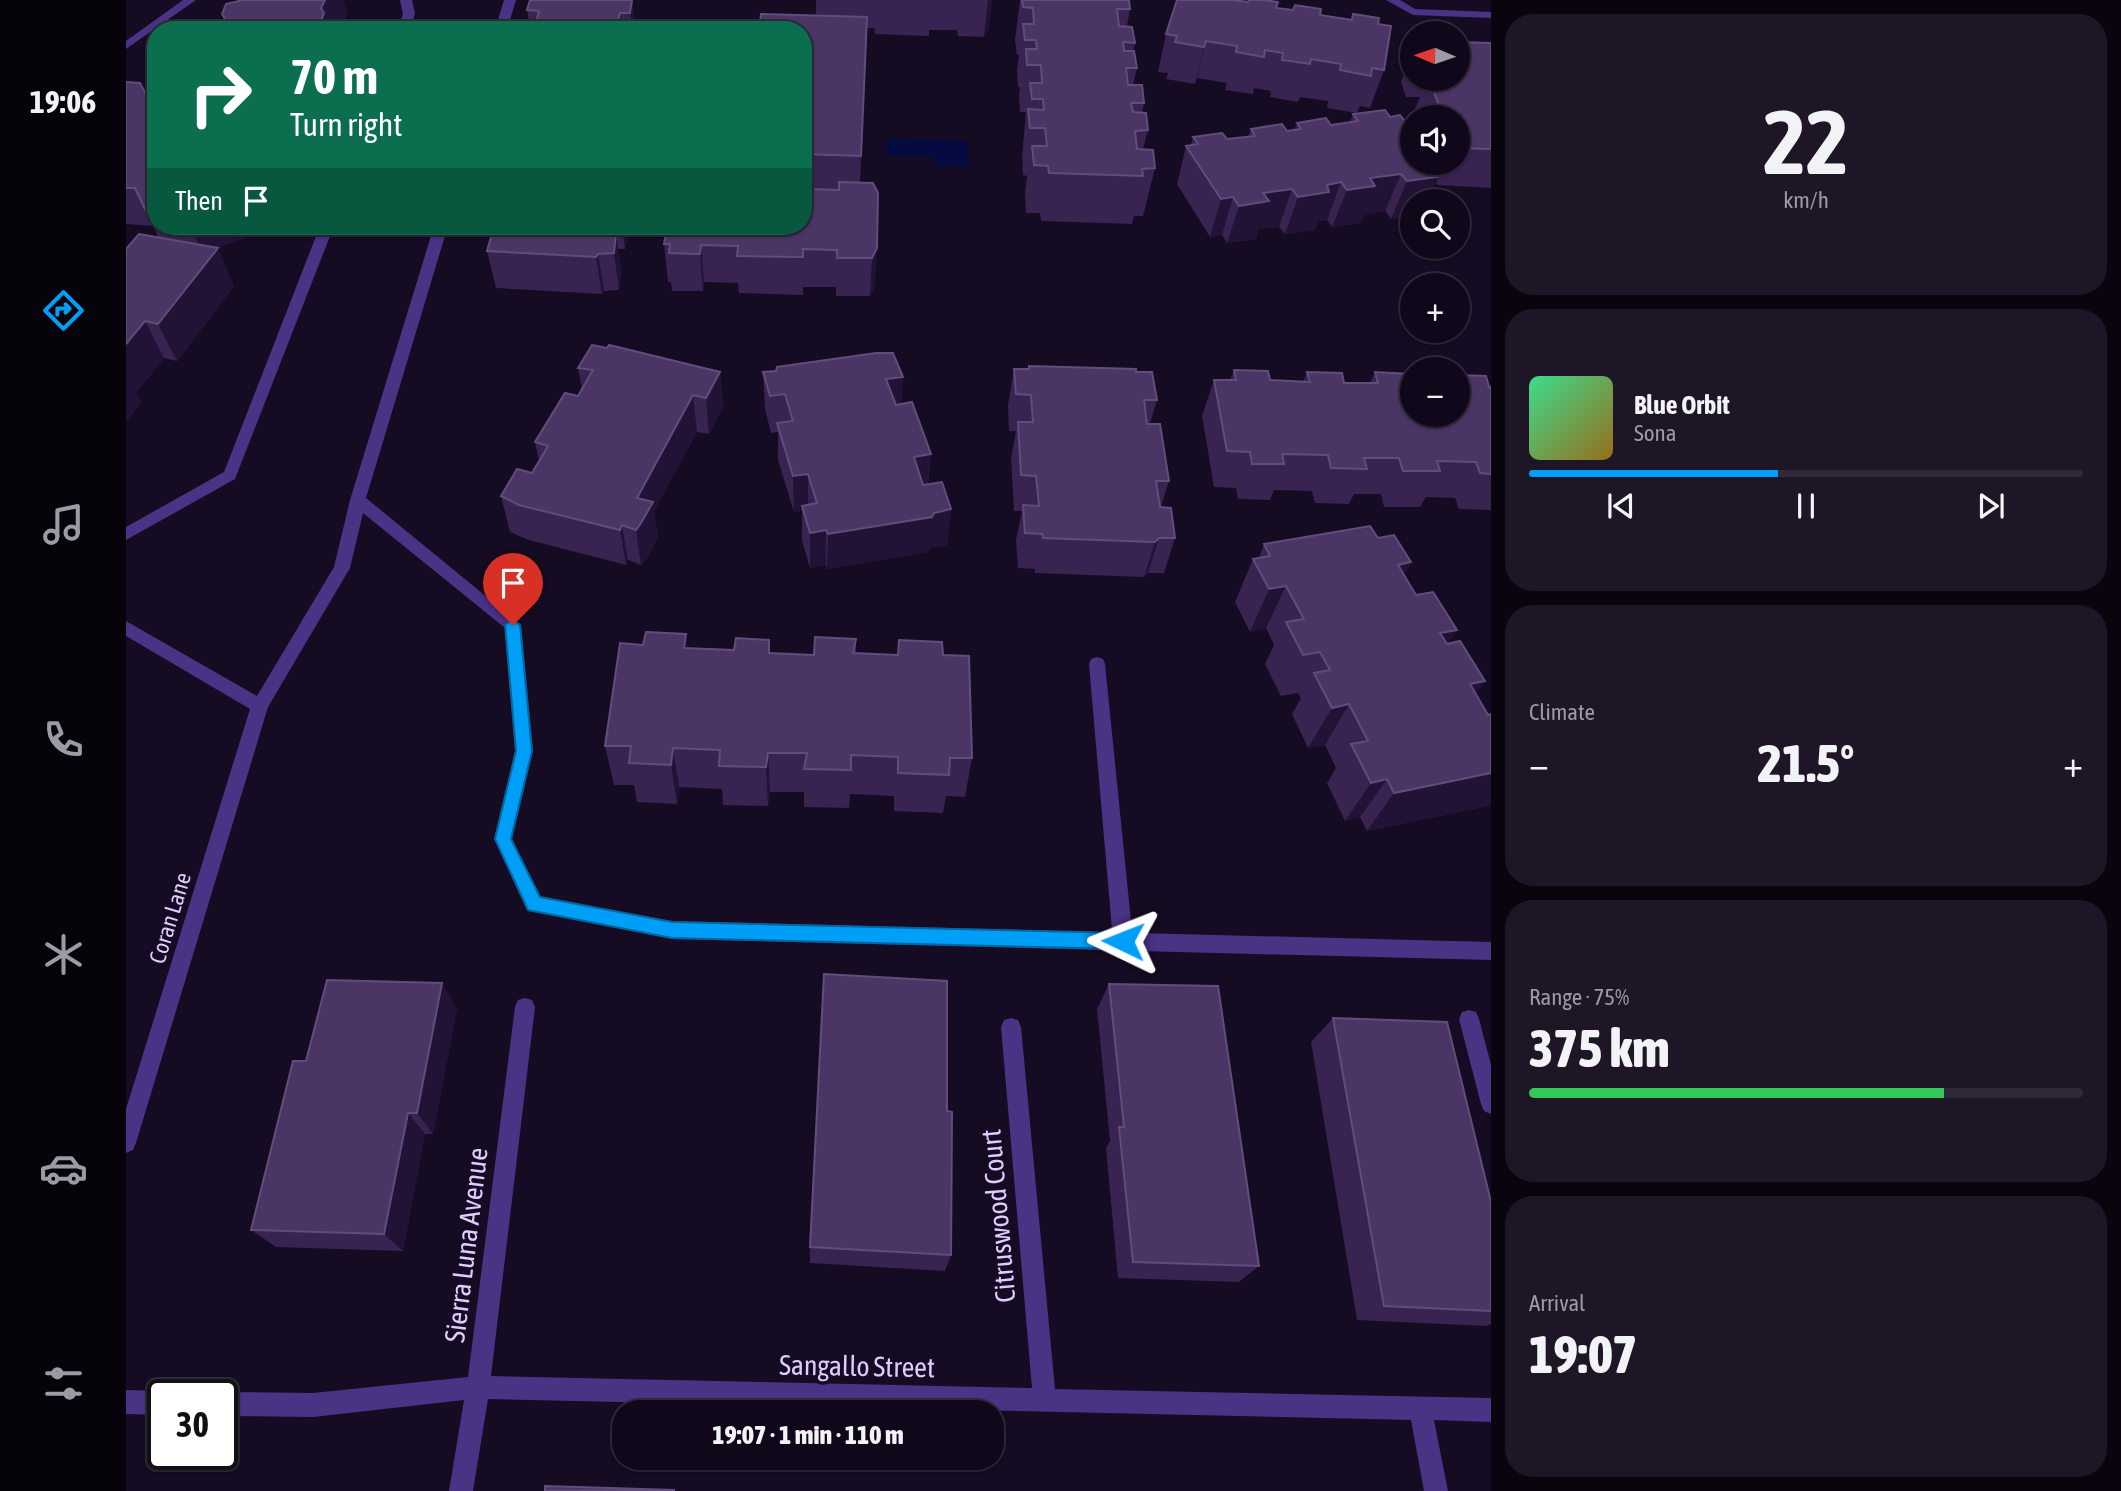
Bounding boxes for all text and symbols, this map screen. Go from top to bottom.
north arrow [1400,21,1470,91]
map controls [1400,21,1470,427]
text: 70 m [290,48,378,104]
icon: right [175,49,266,140]
text: 19:06 [30,83,96,120]
text: 22 [1763,89,1849,193]
button: sound [1400,105,1470,175]
text: Turn right [290,106,403,143]
icon: arrive [237,182,275,220]
text: Then [175,186,223,216]
text: km/h [1783,187,1829,213]
button: search [1400,189,1470,259]
button: + [1400,273,1470,343]
icon: directions [39,286,88,335]
button: − [1400,357,1470,427]
text: Blue Orbit [1634,390,1730,420]
text: Sona [1634,420,1676,446]
icon: previous [1602,487,1640,525]
icon: pause [1787,487,1825,525]
icon: next [1972,487,2010,525]
icon: music [39,500,88,549]
pin [483,553,543,625]
icon: arrive [494,564,532,602]
text: Climate [1529,699,1595,725]
icon: phone [39,715,88,764]
text: 21.5° [1758,733,1854,793]
text: − [1529,742,1549,785]
text: + [2063,742,2083,785]
street label: Coran Lane [144,869,196,967]
position arrow [1086,904,1160,978]
icon: climate [39,930,88,979]
text: Range · 75% [1529,984,1629,1010]
text: 375 km [1529,1018,1670,1078]
street label: Citruswood Court [974,1128,1022,1304]
icon: car [39,1144,88,1193]
street label: Sierra Luna Avenue [438,1146,494,1344]
text: Arrival [1529,1290,1585,1316]
text: 19:07 [1529,1324,1637,1384]
street label: Sangallo Street [779,1349,935,1383]
icon: filters [39,1359,88,1408]
speed limit sign: 30 [147,1379,238,1470]
text: 19:07 · 1 min · 110 m [712,1420,904,1450]

